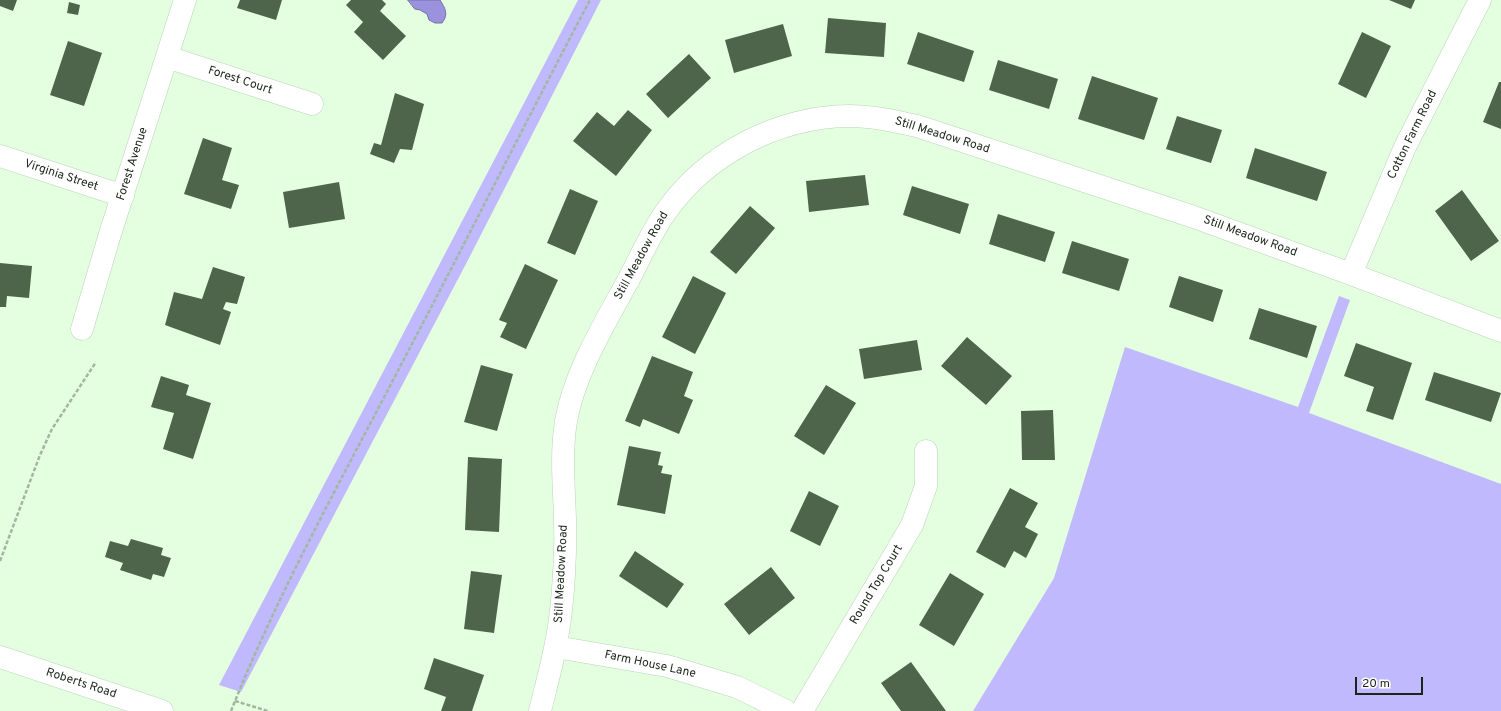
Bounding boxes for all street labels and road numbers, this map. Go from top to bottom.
street label: Forest Court [206,64,274,98]
street label: Cotton Farm Road [1385,88,1441,182]
street label: Still Meadow Road [893,115,991,157]
street label: Forest Avenue [114,126,152,202]
street label: Virginia Street [22,157,100,195]
street label: Still Meadow Road [612,209,672,303]
street label: Still Meadow Road [1201,213,1299,261]
street label: Still Meadow Road [552,524,572,624]
street label: Round Top Court [847,542,907,628]
street label: Farm House Lane [603,648,697,682]
street label: Roberts Road [44,666,118,702]

